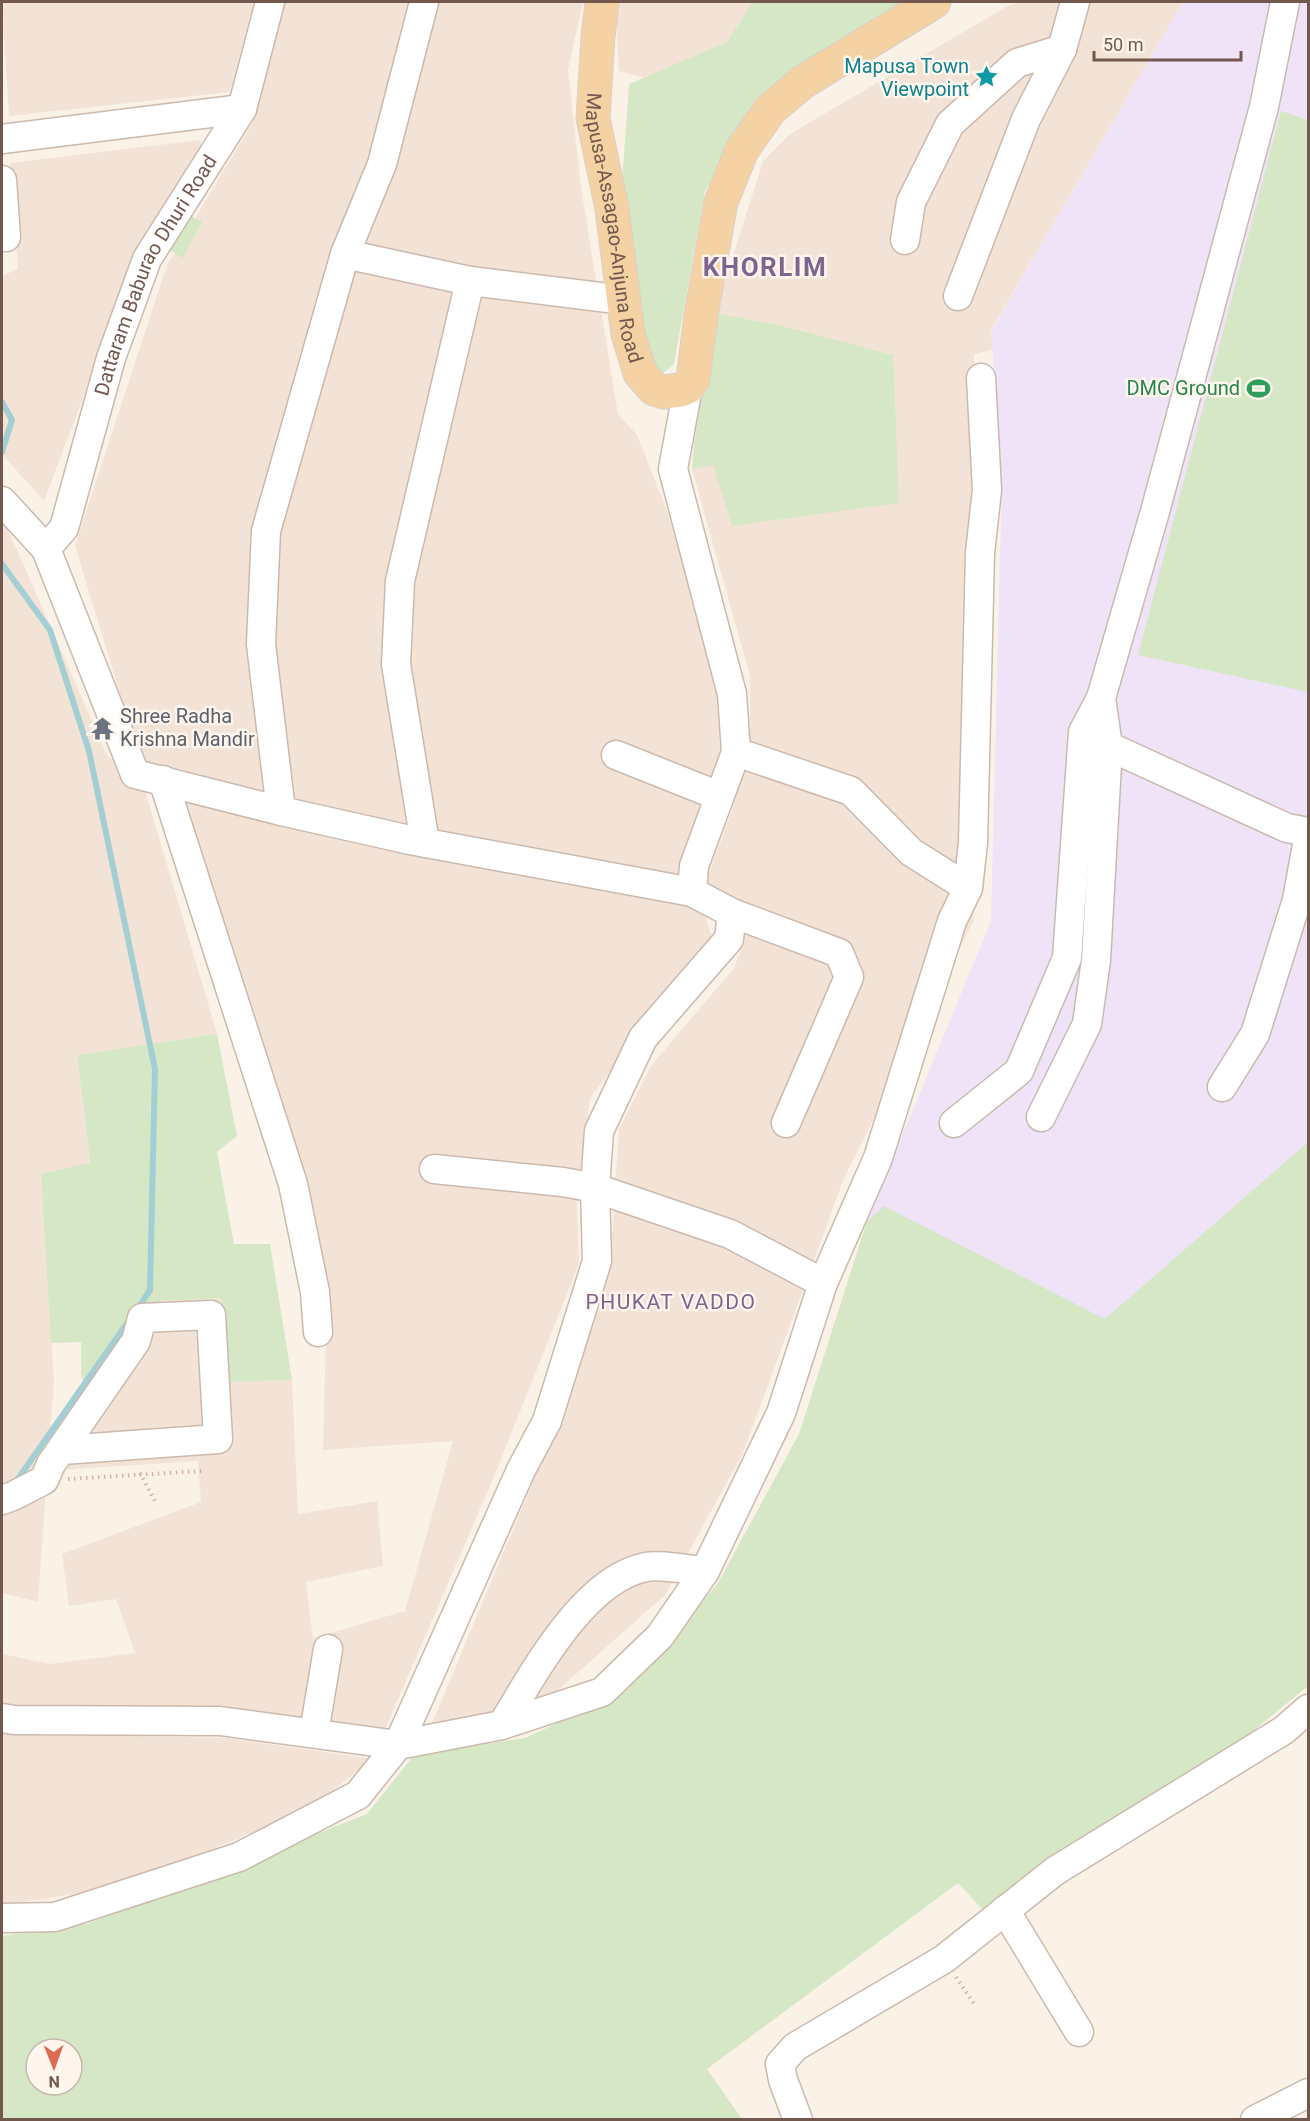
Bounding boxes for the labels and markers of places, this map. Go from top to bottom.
place label: Mapusa Town Viewpoint [844,54,969,101]
place icon: Mapusa Town Viewpoint [974,64,1000,90]
sports icon: DMC Ground [1245,375,1271,401]
place label: DMC Ground [1126,376,1240,400]
place label: Shree Radha Krishna Mandir [120,704,255,751]
temple icon: Shree Radha Krishna Mandir [89,715,115,741]

